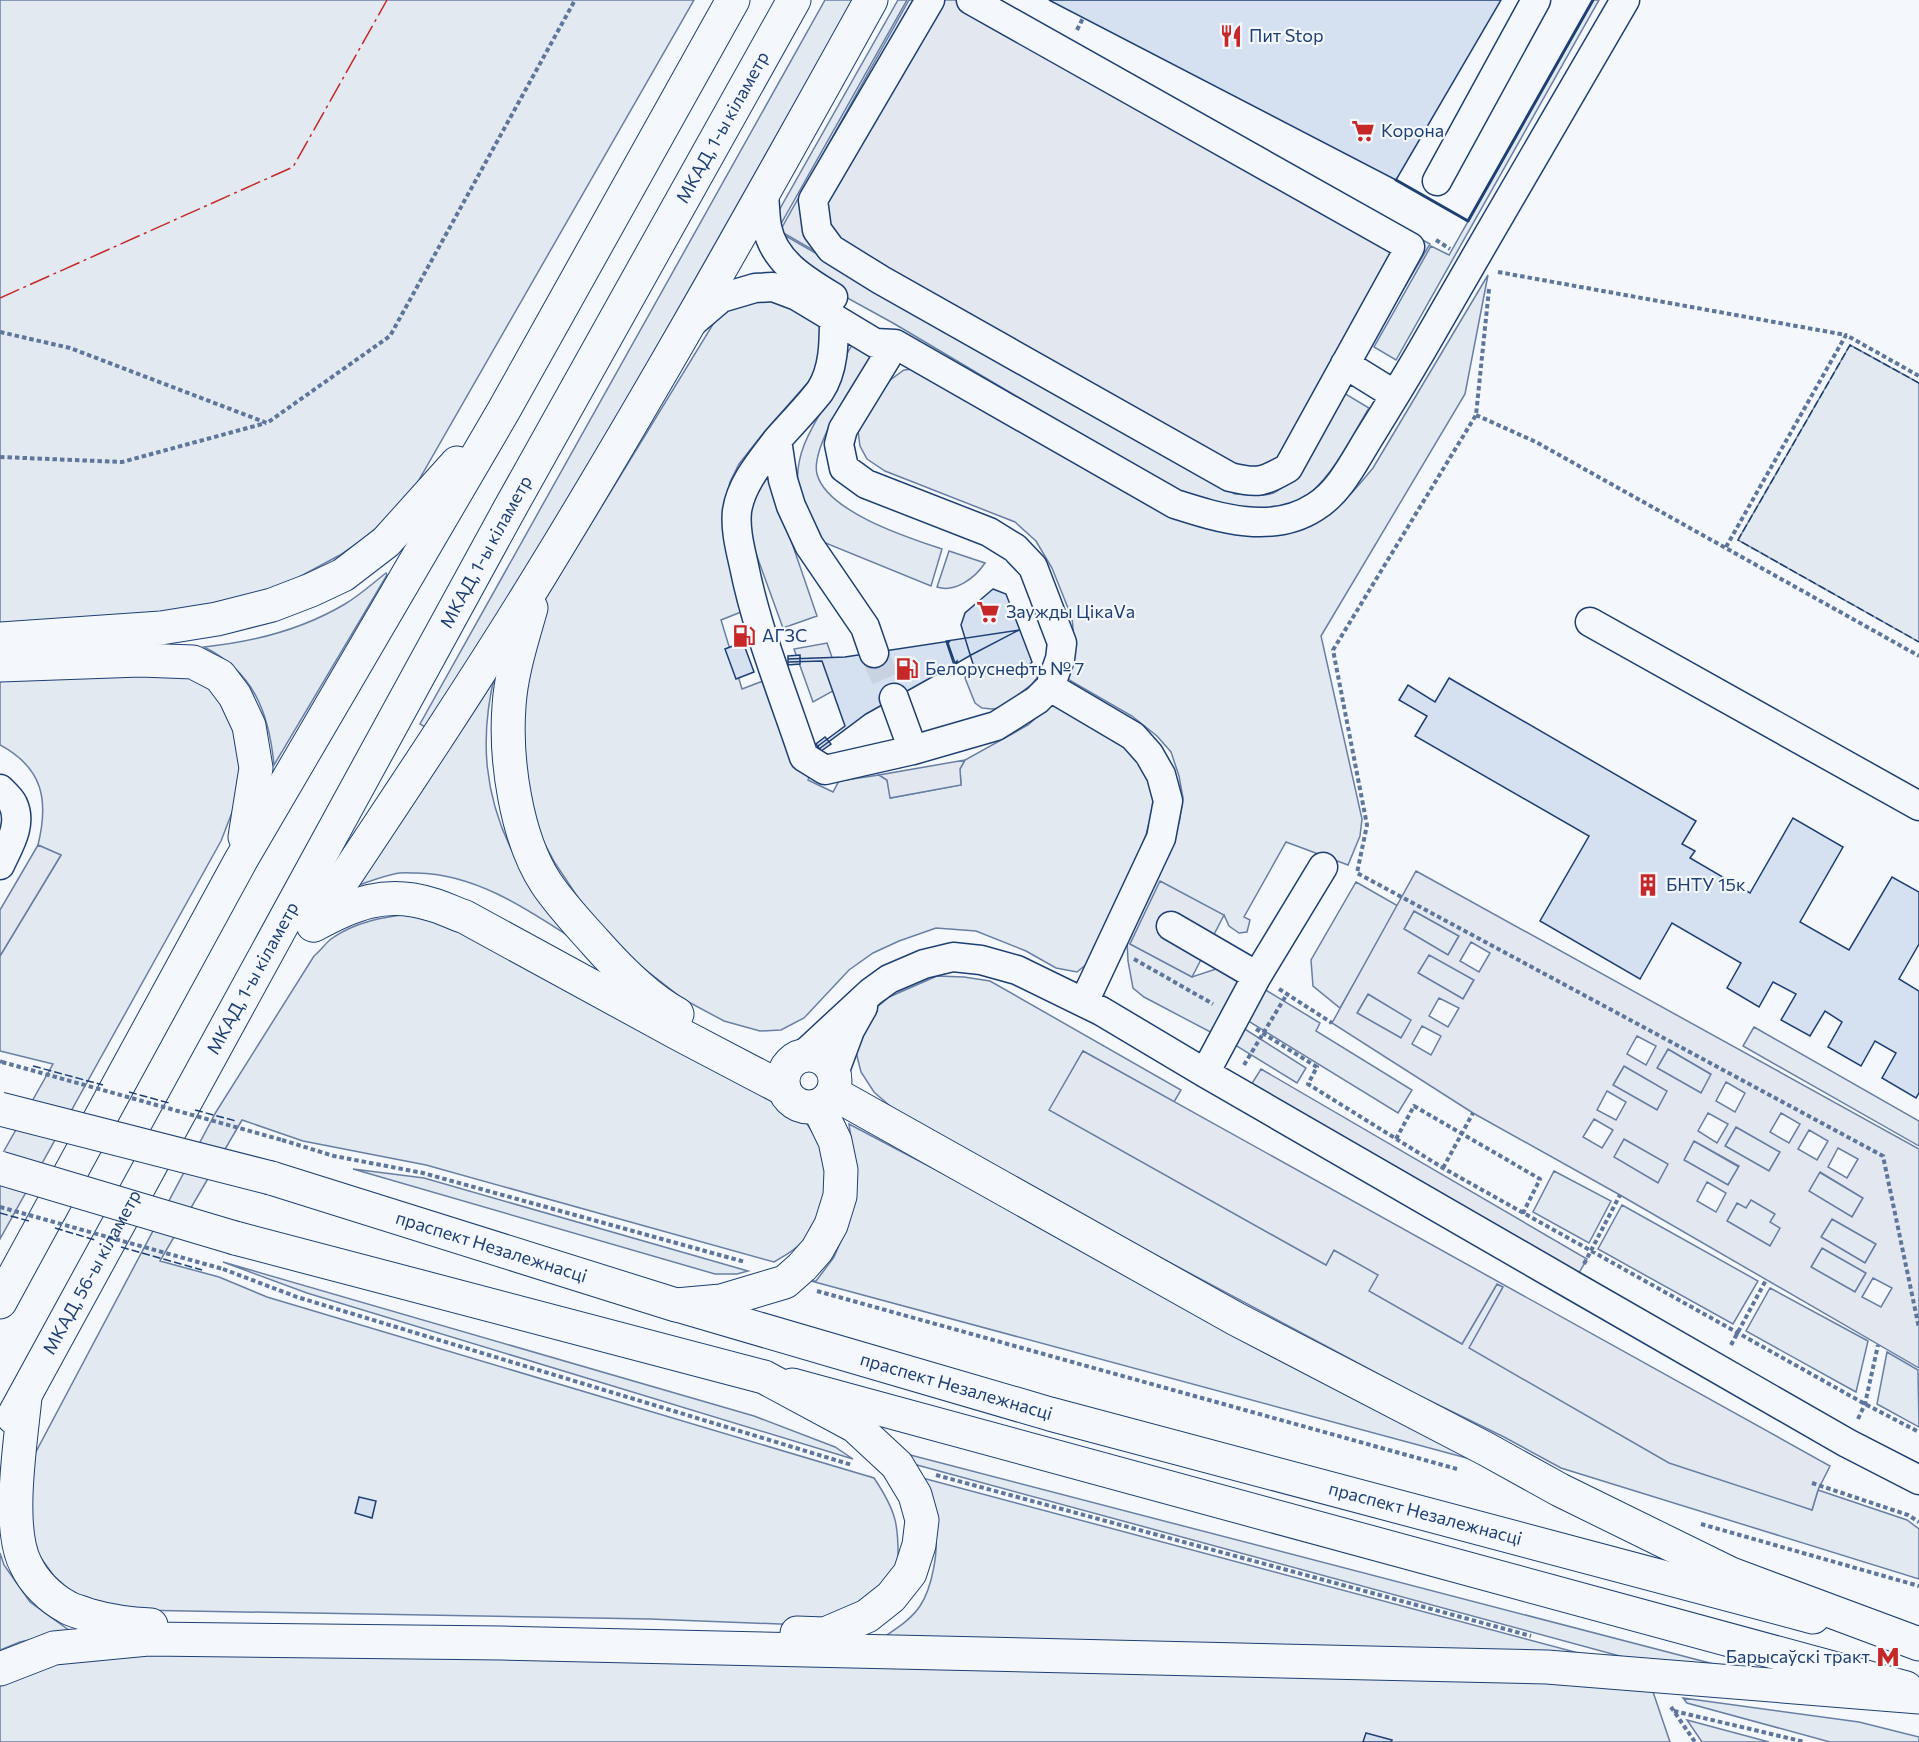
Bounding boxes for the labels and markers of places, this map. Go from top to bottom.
restaurant icon: Пит Stop [1218,23,1244,49]
place label: Пит Stop [1249,24,1324,46]
supermarket icon: Корона [1350,118,1376,144]
place label: Корона [1381,119,1444,141]
supermarket icon: Заужды ЦікаVа [975,599,1001,625]
place label: Заужды ЦікаVа [1006,600,1135,622]
fuel station icon: АГЗС [731,623,757,649]
place label: АГЗС [762,624,807,646]
fuel station icon: Белоруснефть № 7 [894,656,920,682]
place label: Белоруснефть № 7 [925,657,1084,679]
building icon: БНТУ 15к [1635,872,1661,898]
place label: БНТУ 15к [1666,873,1746,895]
metro station icon: Барысаўскі тракт [1875,1644,1901,1670]
place label: Барысаўскі тракт [1726,1645,1871,1667]

